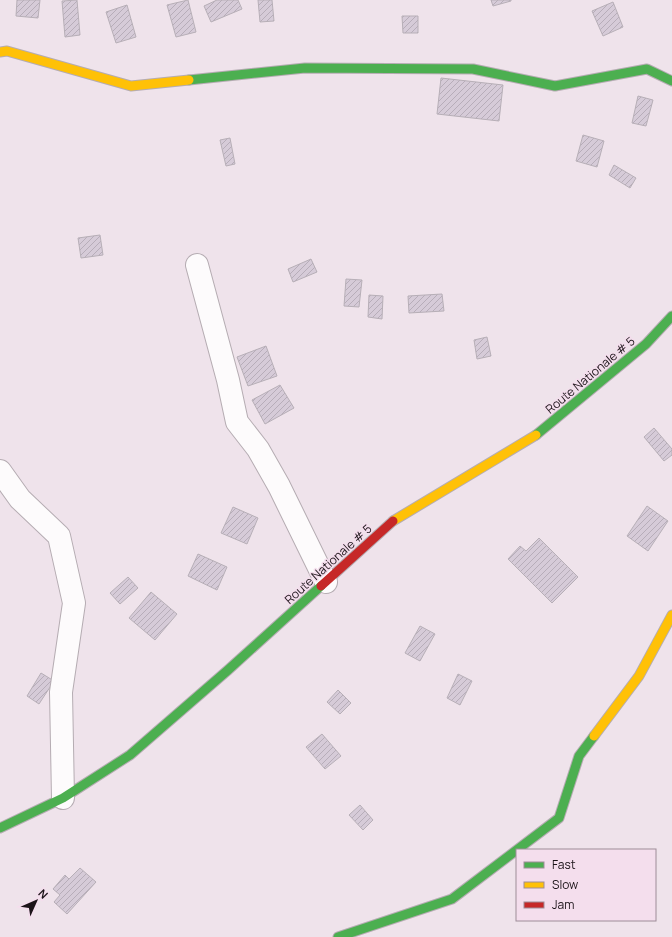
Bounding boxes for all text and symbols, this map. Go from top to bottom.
street label: Route Nationale # 5 [542,333,638,417]
street label: Route Nationale # 5 [281,520,375,608]
legend [516,849,656,921]
text: Fast [552,856,576,873]
text: Slow [552,876,578,893]
north arrow [16,881,56,921]
text: N [35,885,52,902]
text: Jam [552,896,574,913]

